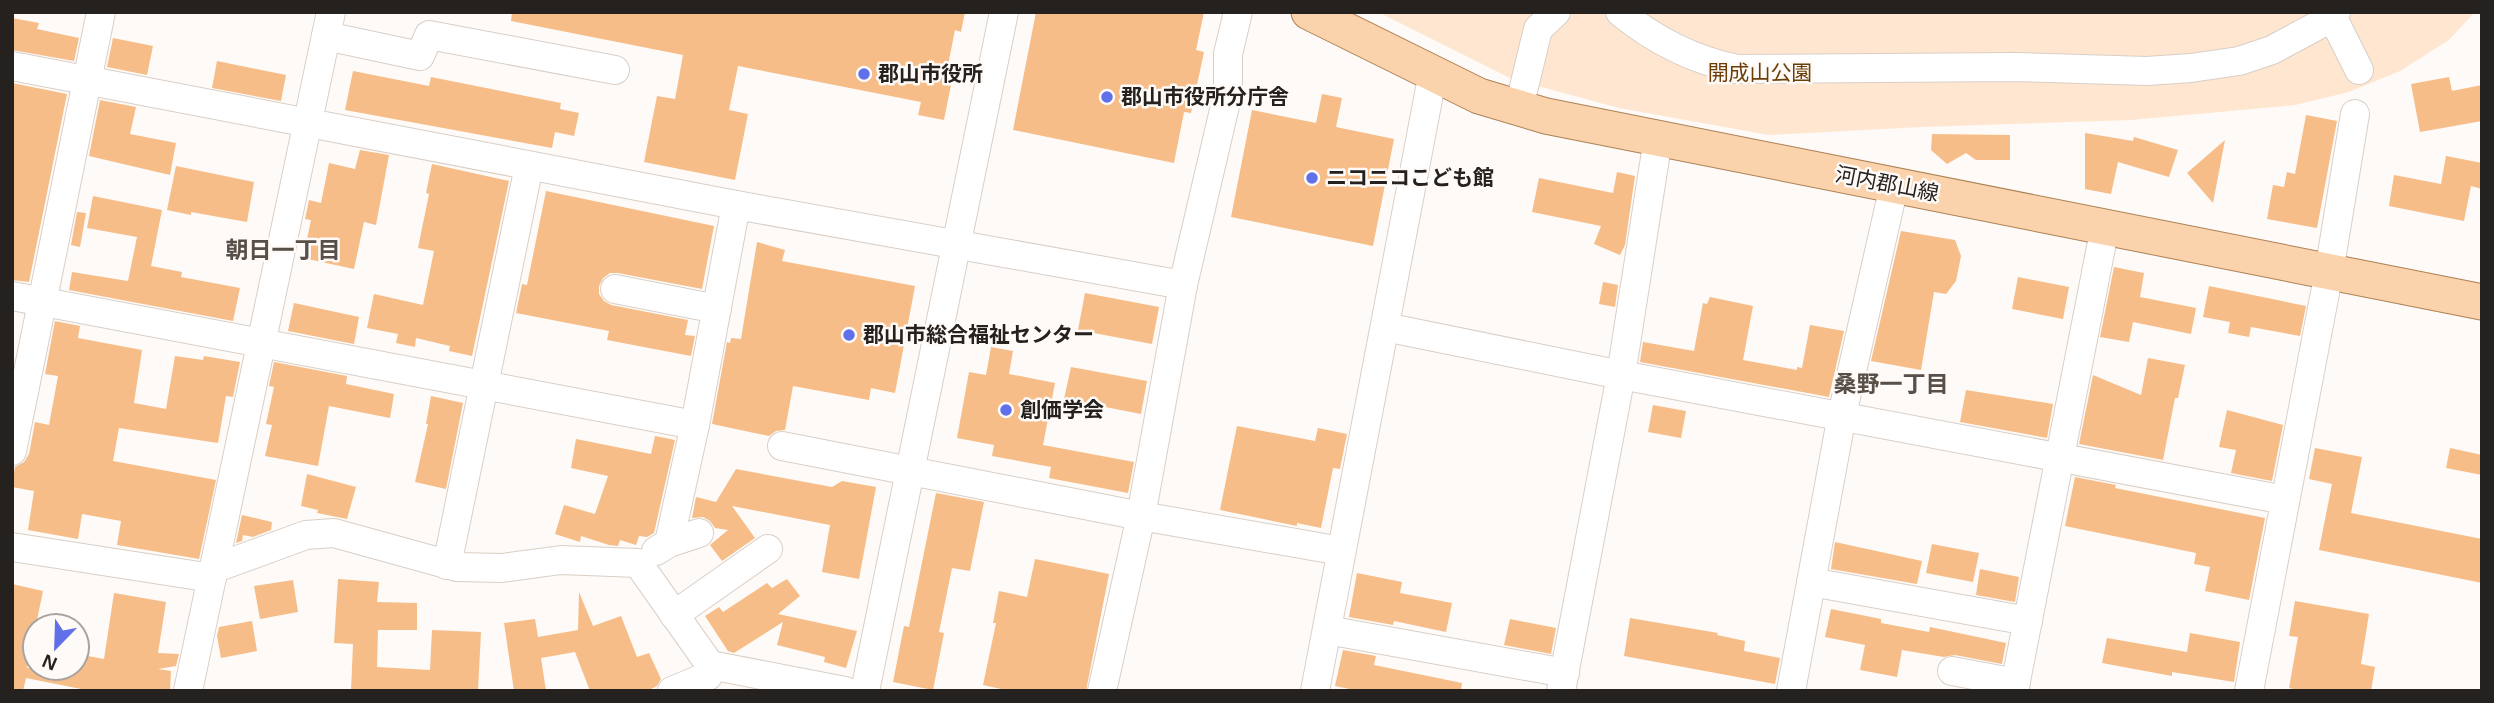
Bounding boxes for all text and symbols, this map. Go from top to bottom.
park label: 開成山公園 [1708,61,1813,84]
place label: 郡山市役所 [878,62,983,85]
marker: 郡山市役所 [856,66,872,82]
place label: 郡山市役所分庁舎 [1121,85,1289,108]
marker: 郡山市役所分庁舎 [1099,89,1115,105]
street label: 河内郡山線 [1833,162,1941,205]
place label: ニコニコこども館 [1326,166,1494,189]
marker: ニコニコこども館 [1304,170,1320,186]
district label: 朝日一丁目 [226,237,341,263]
place label: 郡山市総合福祉センター [863,323,1094,346]
marker: 郡山市総合福祉センター [841,327,857,343]
district label: 桑野一丁目 [1834,371,1949,397]
place label: 創価学会 [1020,398,1104,421]
marker: 創価学会 [998,402,1014,418]
north arrow [21,612,91,682]
text: N [39,650,60,675]

